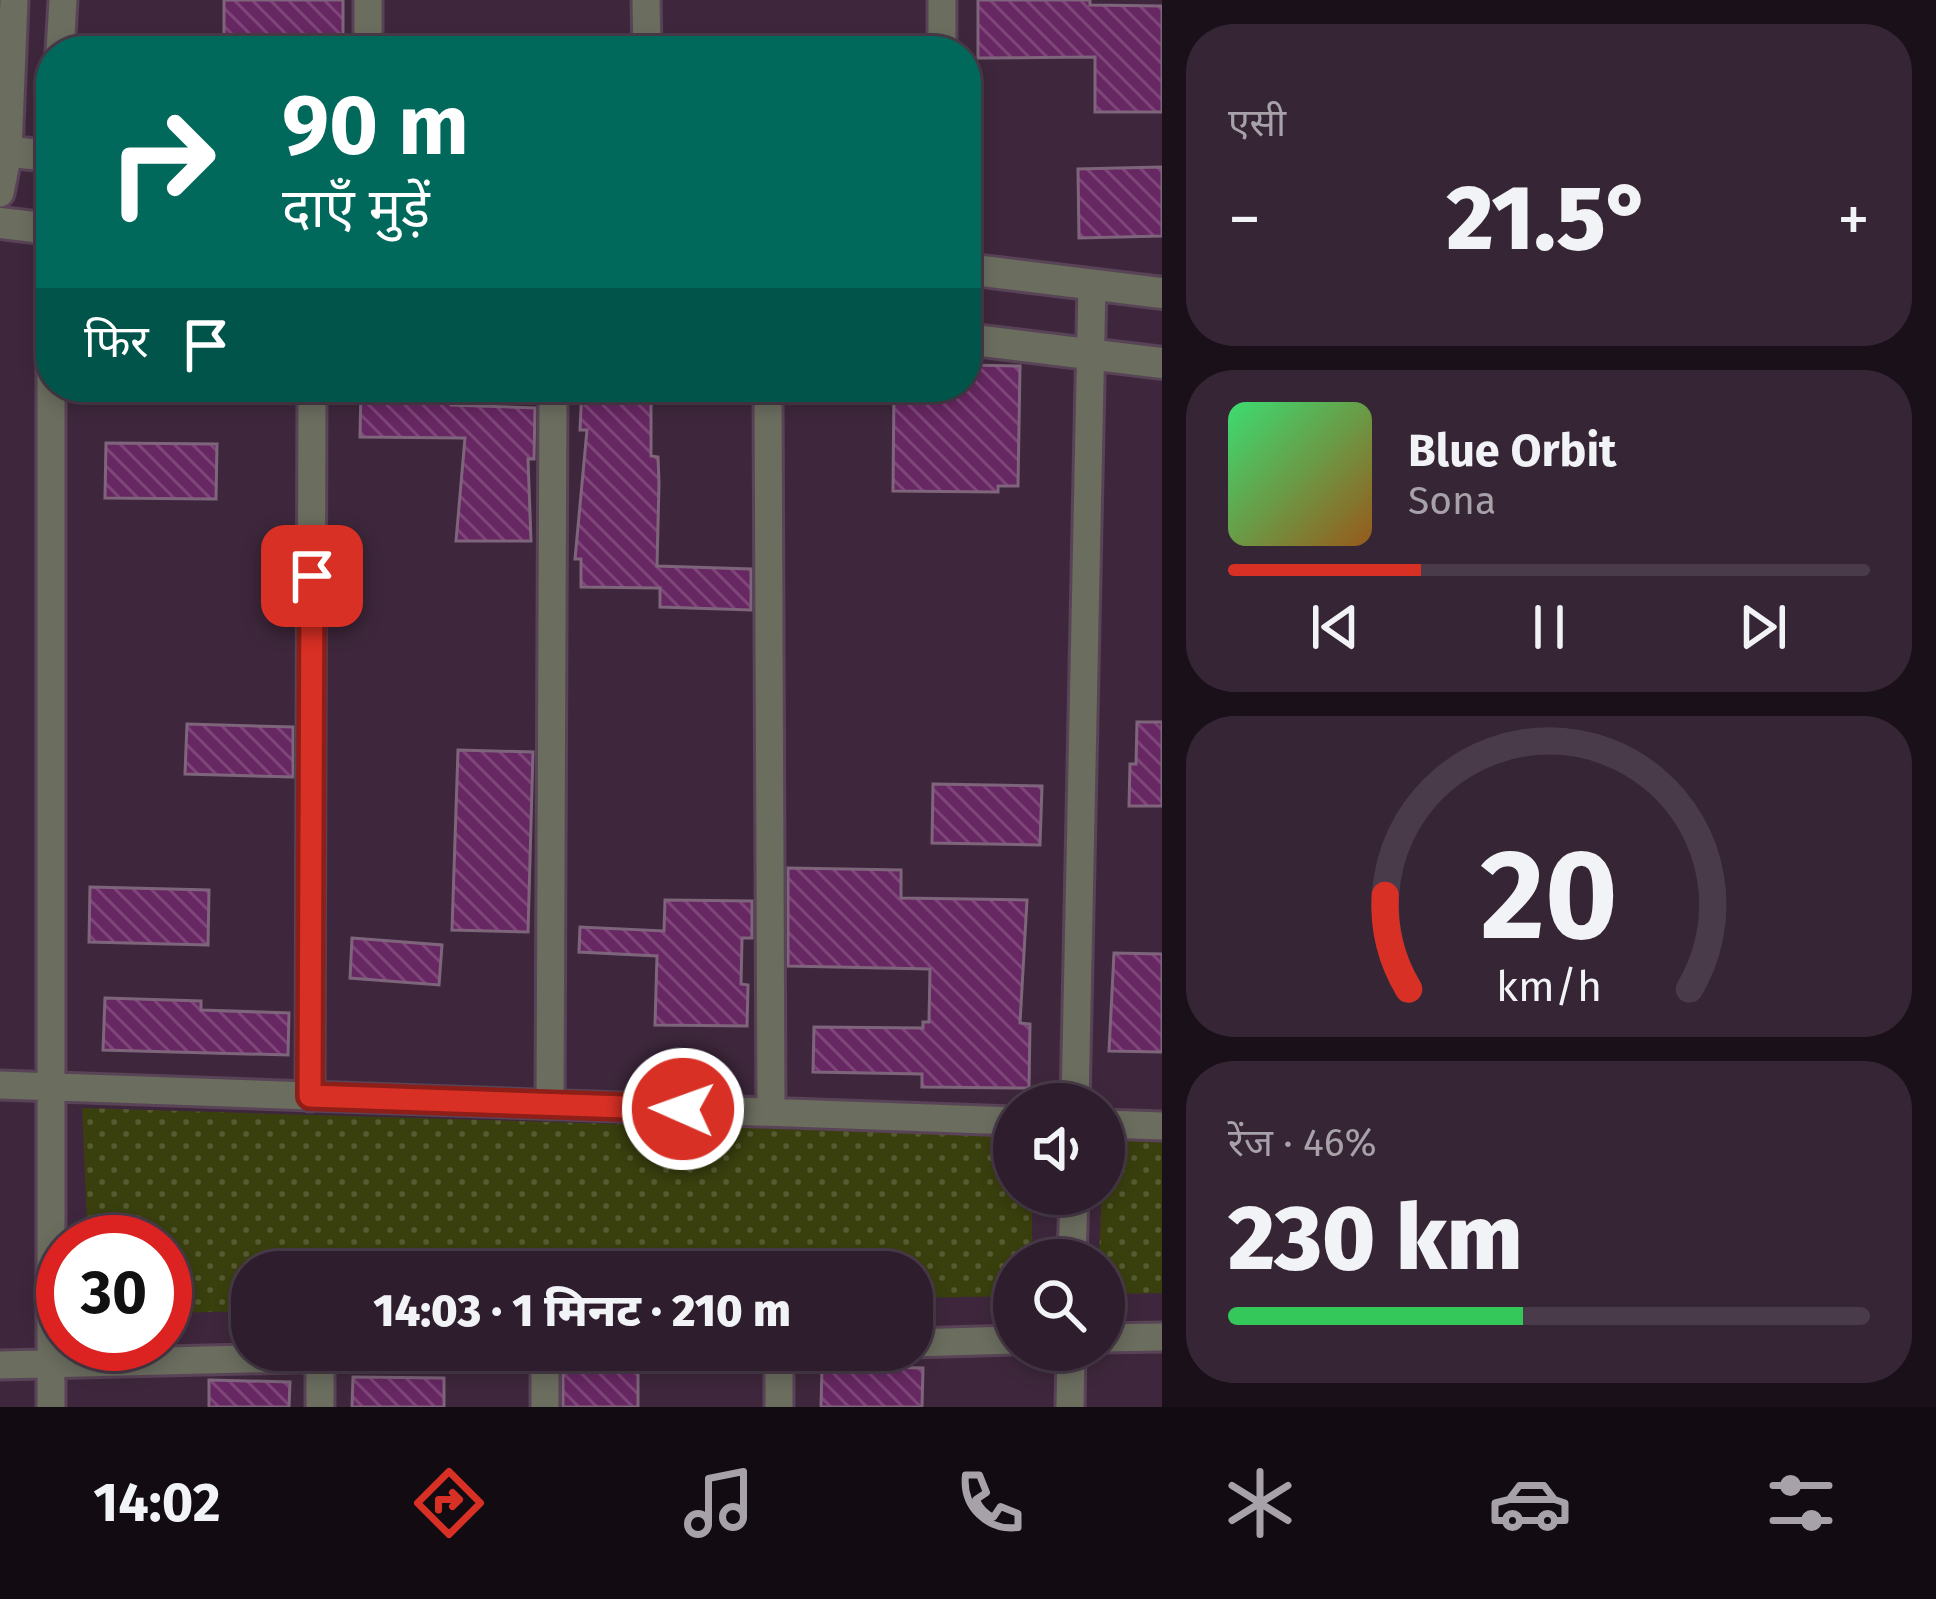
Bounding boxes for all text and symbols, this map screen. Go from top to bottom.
text: 90 m [282,75,469,176]
icon: right [84,84,240,240]
text: एसी [1228,100,1286,146]
text: 21.5° [1446,165,1652,273]
text: दाएँ मुड़ें [282,177,430,241]
text: − [1228,180,1261,259]
text: + [1837,180,1870,259]
icon: arrive [173,312,239,378]
text: फिर [84,315,149,369]
text: Blue Orbit [1408,424,1616,478]
text: Sona [1408,478,1496,524]
pin [261,525,363,627]
icon: arrive [279,543,345,609]
icon: previous [1302,594,1368,660]
icon: pause [1516,594,1582,660]
icon: next [1730,594,1796,660]
text: 20 [1480,822,1618,972]
text: km/h [1496,961,1602,1012]
position arrow [620,1046,746,1172]
map controls [993,1083,1125,1371]
button: sound [993,1083,1125,1215]
text: रेंज · 46% [1228,1120,1377,1166]
text: 230 km [1228,1185,1522,1293]
speed limit sign: 30 [36,1215,192,1371]
button: search [993,1239,1125,1371]
text: 14:03 · 1 मिनट · 210 m [373,1284,791,1338]
icon: directions [407,1461,491,1545]
icon: music [677,1461,761,1545]
icon: phone [948,1461,1032,1545]
icon: climate [1218,1461,1302,1545]
icon: car [1488,1461,1572,1545]
icon: filters [1759,1461,1843,1545]
text: 14:02 [93,1471,221,1535]

